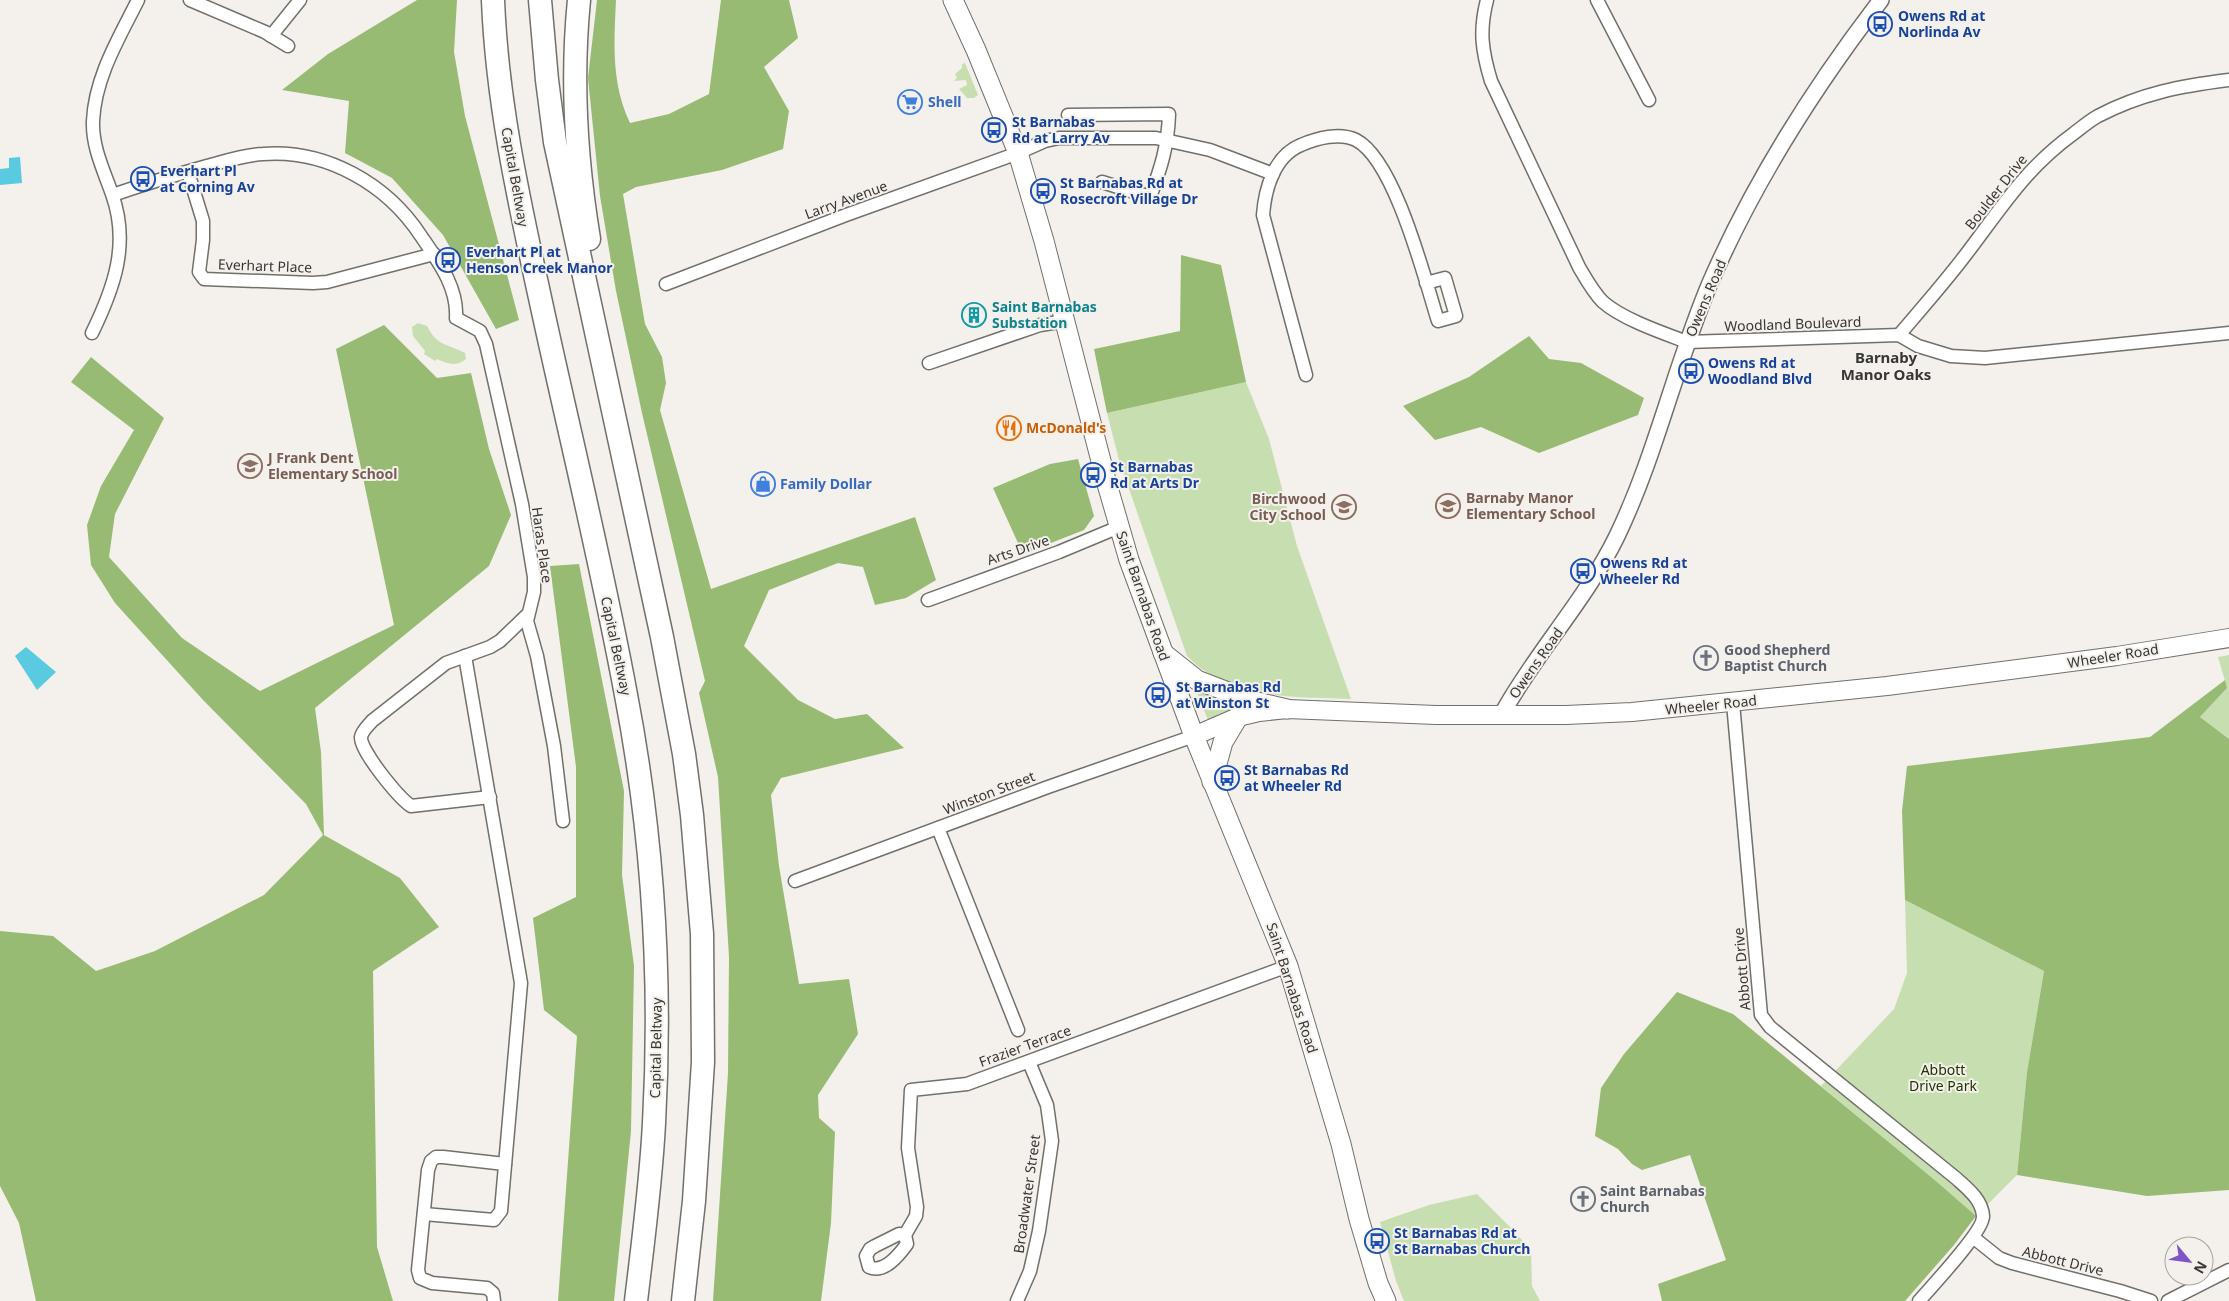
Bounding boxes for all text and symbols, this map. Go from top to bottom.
place label: Owens Rd at Norlinda Av [1898,6,1985,41]
bus stop icon: Owens Rd at Norlinda Av [1867,11,1893,37]
supermarket icon: Shell [897,89,923,115]
place label: Shell [928,92,962,111]
place label: St Barnabas Rd at Larry Av [1012,112,1110,147]
bus stop icon: St Barnabas Rd at Larry Av [981,117,1007,143]
street label: Capital Beltway [497,126,534,229]
street label: Boulder Drive [1960,150,2031,233]
place label: Everhart Pl at Corning Av [160,161,255,196]
bus stop icon: Everhart Pl at Corning Av [130,166,156,192]
place label: St Barnabas Rd at Rosecroft Village Dr [1060,173,1199,208]
street label: Larry Avenue [802,176,890,223]
bus stop icon: St Barnabas Rd at Rosecroft Village Dr [1030,178,1056,204]
place label: Everhart Pl at Henson Creek Manor [466,242,613,277]
bus stop icon: Everhart Pl at Henson Creek Manor [435,247,461,273]
street label: Everhart Place [218,254,312,277]
street label: Owens Road [1681,256,1730,339]
place label: Saint Barnabas Substation [992,297,1097,332]
building icon: Saint Barnabas Substation [961,302,987,328]
street label: Woodland Boulevard [1724,312,1862,335]
district label: Barnaby Manor Oaks [1841,347,1931,384]
place label: Owens Rd at Woodland Blvd [1708,353,1812,388]
bus stop icon: Owens Rd at Woodland Blvd [1678,358,1704,384]
restaurant icon: McDonald's [996,415,1022,441]
place label: McDonald's [1026,418,1106,437]
place label: J Frank Dent Elementary School [266,448,398,483]
school or university icon: J Frank Dent Elementary School [237,453,263,479]
place label: St Barnabas Rd at Arts Dr [1110,457,1200,492]
bus stop icon: St Barnabas Rd at Arts Dr [1080,462,1106,488]
shop icon: Family Dollar [750,471,776,497]
place label: Family Dollar [780,474,872,493]
place label: Barnaby Manor Elementary School [1466,488,1596,523]
place label: Birchwood City School [1249,489,1326,524]
school or university icon: Barnaby Manor Elementary School [1435,493,1461,519]
school or university icon: Birchwood City School [1331,494,1357,520]
street label: Haras Place [528,506,557,584]
street label: Saint Barnabas Road [1112,528,1175,663]
street label: Arts Drive [984,530,1052,569]
place label: Owens Rd at Wheeler Rd [1600,553,1687,588]
bus stop icon: Owens Rd at Wheeler Rd [1570,558,1596,584]
street label: Capital Beltway [597,595,636,698]
street label: Owens Road [1504,623,1567,702]
street label: Wheeler Road [2066,639,2160,672]
place label: Good Shepherd Baptist Church [1724,640,1830,675]
church icon: Good Shepherd Baptist Church [1693,645,1719,671]
place label: St Barnabas Rd at Winston St [1176,677,1281,712]
bus stop icon: St Barnabas Rd at Winston St [1145,682,1171,708]
street label: Wheeler Road [1664,690,1758,719]
place label: St Barnabas Rd at Wheeler Rd [1244,760,1349,795]
bus stop icon: St Barnabas Rd at Wheeler Rd [1214,765,1240,791]
street label: Winston Street [940,766,1037,819]
street label: Saint Barnabas Road [1262,920,1323,1056]
street label: Abbott Drive [1728,927,1755,1011]
street label: Capital Beltway [645,997,666,1099]
street label: Frazier Terrace [976,1020,1074,1071]
park label: Abbott Drive Park [1909,1060,1977,1095]
street label: Broadwater Street [1009,1133,1044,1255]
place label: Saint Barnabas Church [1600,1181,1705,1216]
church icon: Saint Barnabas Church [1570,1186,1596,1212]
place label: St Barnabas Rd at St Barnabas Church [1394,1223,1530,1258]
bus stop icon: St Barnabas Rd at St Barnabas Church [1364,1228,1390,1254]
north arrow [2164,1236,2214,1286]
street label: Abbott Drive [2021,1241,2106,1280]
text: N [2190,1258,2212,1277]

